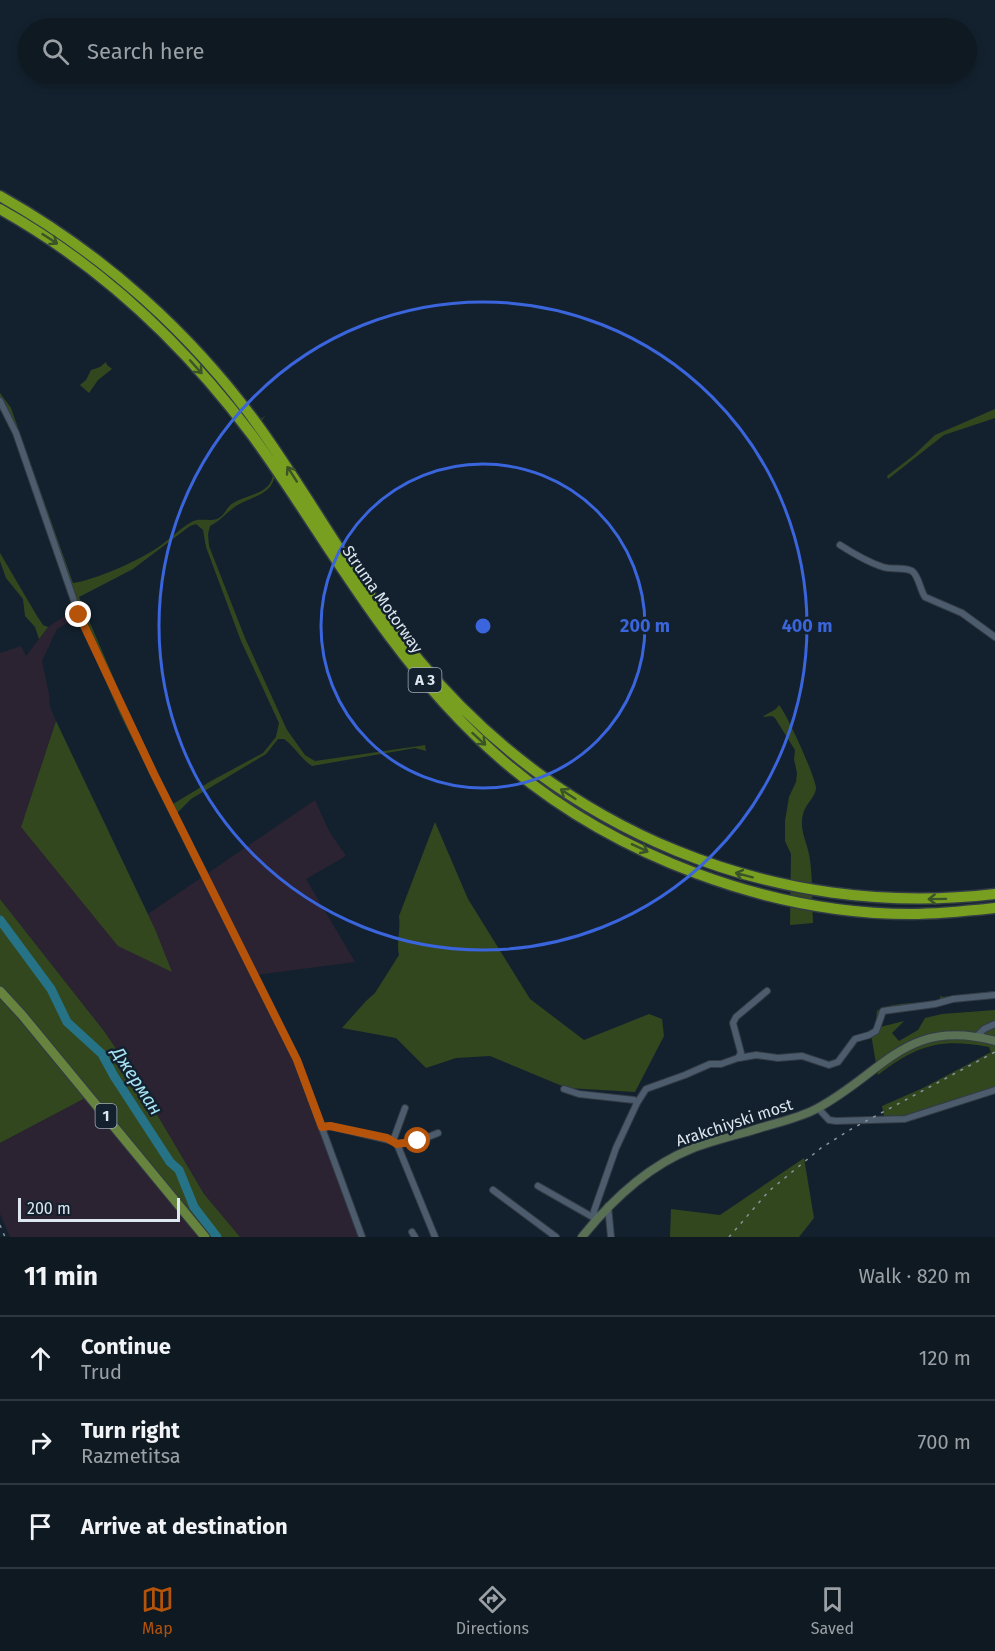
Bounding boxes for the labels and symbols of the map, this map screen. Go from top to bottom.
one-way arrow [41,233,58,245]
one-way arrow [189,360,203,375]
one-way arrow [285,466,298,483]
street label: Struma Motorway [338,542,427,657]
route end [65,601,91,627]
text: 200 m [620,615,670,637]
text: 400 m [782,615,832,637]
centre of rings [473,616,493,636]
road number: A 3 [408,668,442,692]
one-way arrow [472,732,487,746]
one-way arrow [560,788,576,800]
one-way arrow [630,843,648,855]
one-way arrow [735,869,754,880]
one-way arrow [927,893,947,905]
water label: Джерман [106,1041,167,1119]
street label: Arakchiyski most [673,1095,795,1150]
road number: 1 [96,1104,116,1128]
route start [404,1127,430,1153]
scale bar [18,1195,180,1222]

